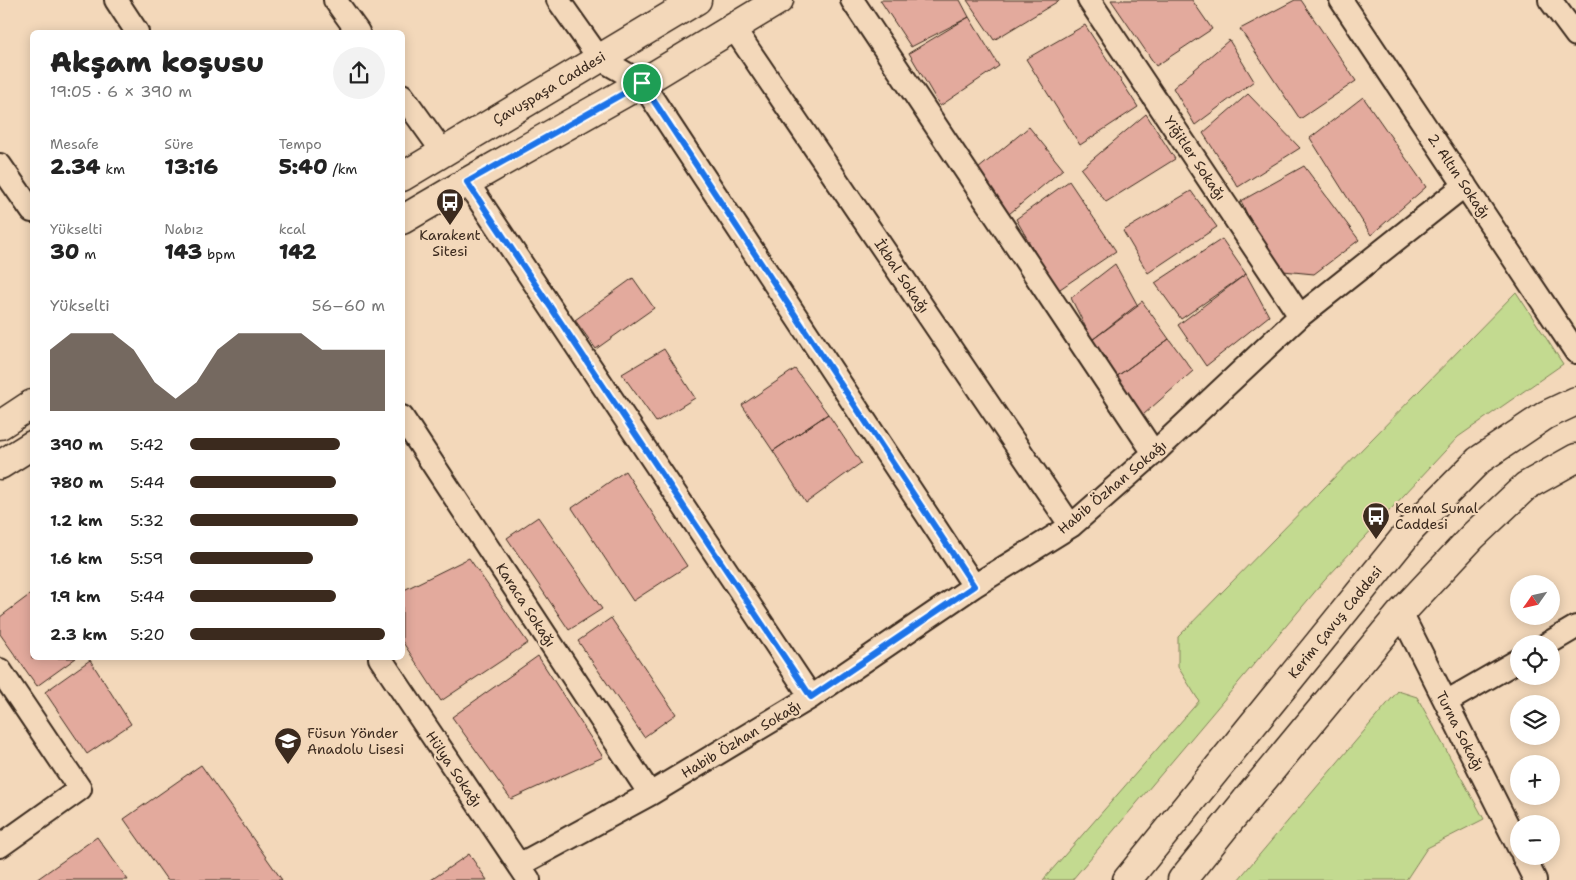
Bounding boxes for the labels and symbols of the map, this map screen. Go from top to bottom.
street label: Çavuşpaşa Caddesi [489,47,609,129]
pin [621,62,663,104]
street label: Yiğitler Sokağı [1160,112,1230,204]
street label: 2. Altın Sokağı [1424,130,1494,222]
bus stop icon: Karakent Sitesi [435,187,465,226]
place label: Karakent Sitesi [419,226,481,260]
street label: İkbal Sokağı [871,235,933,317]
street label: Habib Özhan Sokağı [1054,436,1170,538]
place label: Kemal Sunal Caddesi [1395,499,1479,533]
bus stop icon: Kemal Sunal Caddesi [1361,501,1391,540]
street label: Karaca Sokağı [492,560,560,650]
street label: Kerim Çavuş Caddesi [1284,562,1386,682]
north arrow [1510,575,1560,625]
street label: Turna Sokağı [1432,688,1488,774]
street label: Habib Özhan Sokağı [678,696,804,782]
place label: Füsun Yönder Anadolu Lisesi [307,724,404,758]
school or university icon: Füsun Yönder Anadolu Lisesi [273,726,303,765]
street label: Hülya Sokağı [422,727,486,811]

